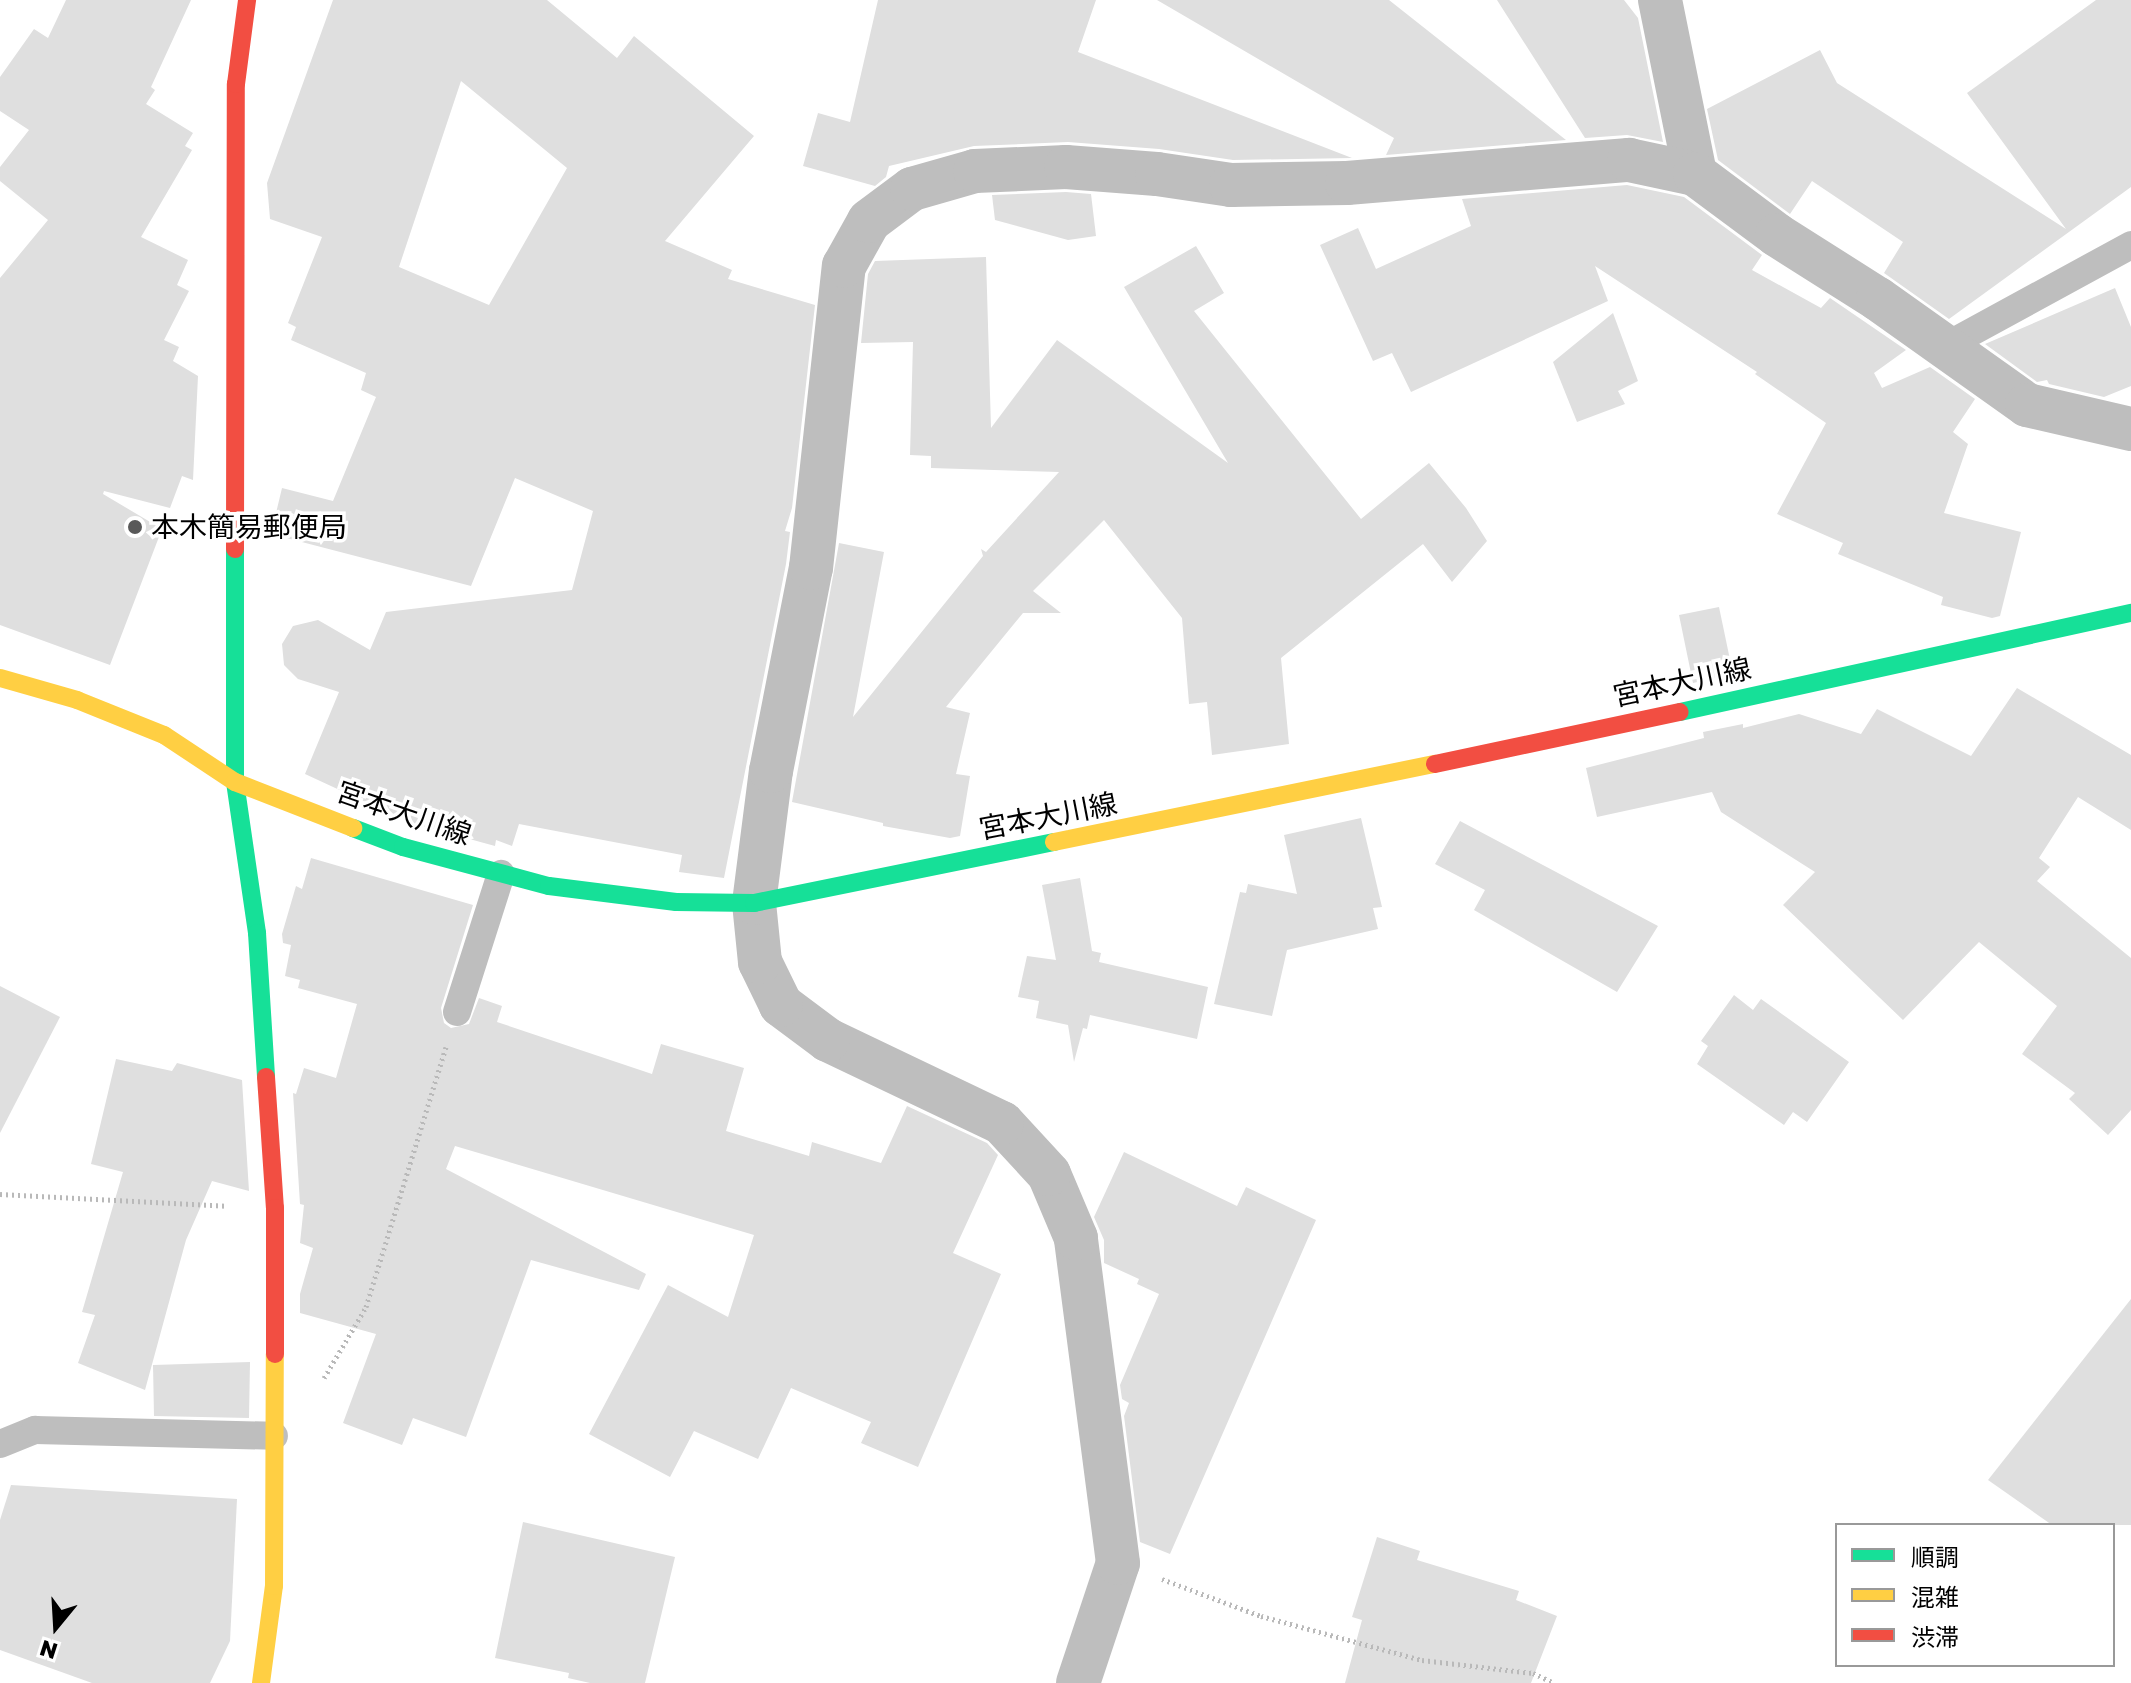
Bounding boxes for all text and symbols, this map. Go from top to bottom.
place label: 本木簡易郵便局 [151,510,347,544]
marker: 本木簡易郵便局 [126,518,144,536]
street label: 宮本大川線 [1610,651,1754,713]
street label: 宮本大川線 [332,774,476,852]
street label: 宮本大川線 [976,786,1120,846]
legend [1835,1523,2115,1667]
text: 順調 [1911,1542,1959,1571]
text: 混雑 [1911,1582,1959,1611]
north arrow [16,1587,96,1667]
text: 渋滞 [1911,1622,1959,1651]
text: N [36,1635,61,1666]

